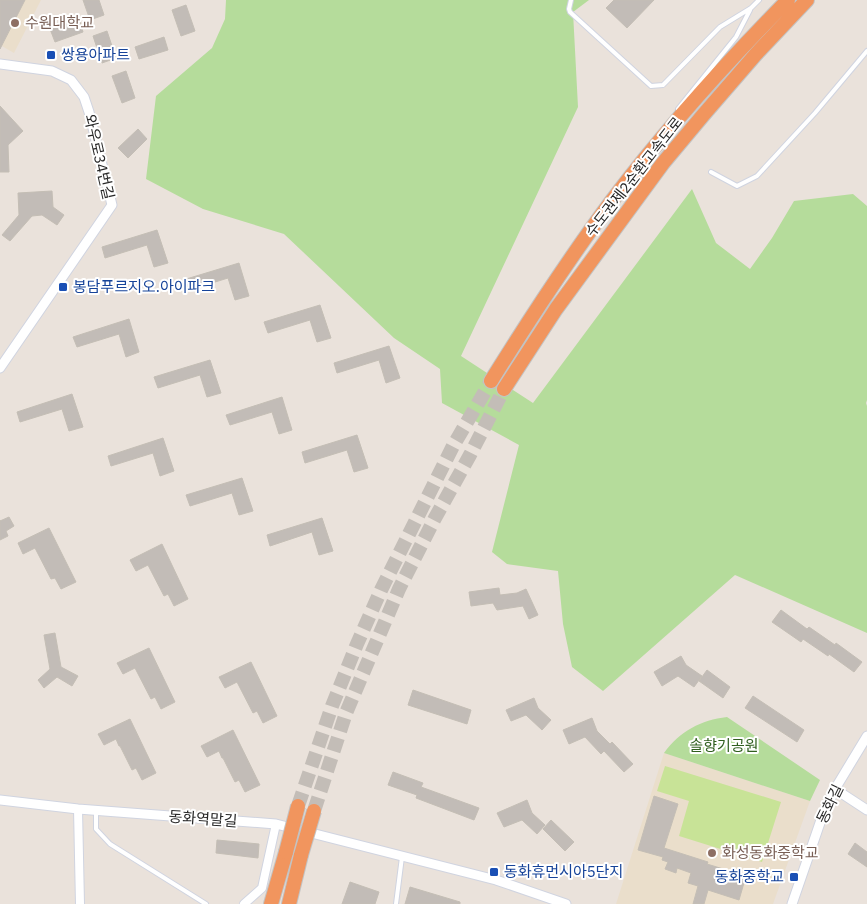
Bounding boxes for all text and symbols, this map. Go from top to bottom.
place label: 수원대학교 [25,13,94,32]
marker: 수원대학교 [9,17,21,29]
place label: 쌍용아파트 [61,45,130,64]
marker: 쌍용아파트 [45,49,57,61]
street label: 와우로34번길 [80,112,119,201]
street label: 수도권제2순환고속도로 [581,113,686,240]
place label: 봉담푸르지오.아이파크 [73,277,215,296]
marker: 봉담푸르지오.아이파크 [57,281,69,293]
park label: 솔향기공원 [689,736,759,755]
street label: 동화길 [812,781,847,827]
street label: 동화역말길 [168,807,238,830]
place label: 화성동화중학교 [722,843,819,862]
marker: 화성동화중학교 [706,847,718,859]
place label: 동화휴먼시아5단지 [504,862,623,881]
marker: 동화휴먼시아5단지 [488,866,500,878]
place label: 동화중학교 [715,867,784,886]
marker: 동화중학교 [788,871,800,883]

